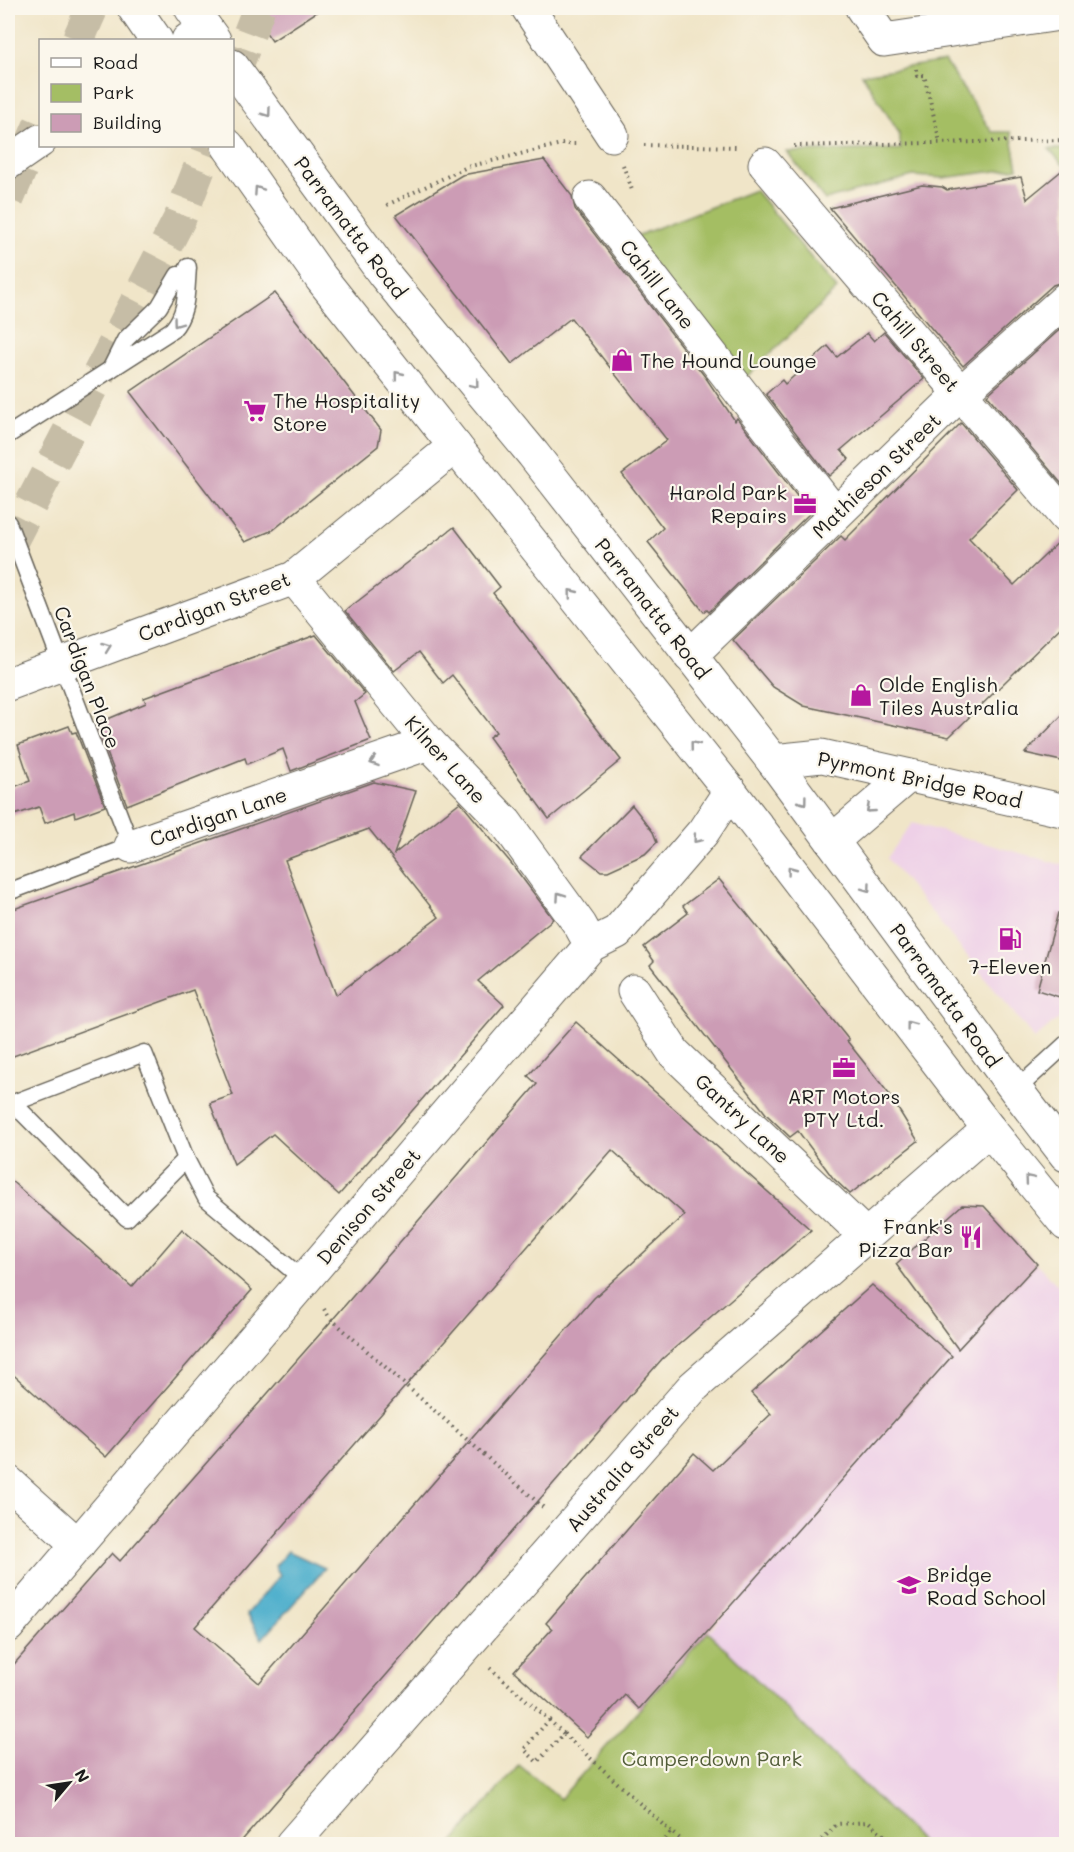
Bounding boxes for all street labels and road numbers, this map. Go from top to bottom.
street label: Parramatta Road [289,151,413,303]
street label: Cahill Lane [615,234,701,334]
street label: Cahill Street [866,285,966,397]
street label: Mathieson Street [806,407,946,543]
street label: Parramatta Road [590,532,716,684]
street label: Cardigan Street [134,565,294,647]
street label: Cardigan Place [49,602,127,752]
street label: Kilner Lane [400,710,492,808]
street label: Pyrmont Bridge Road [815,745,1025,813]
street label: Cardigan Lane [146,780,290,852]
street label: Parramatta Road [885,918,1007,1072]
street label: Gantry Lane [690,1067,796,1169]
street label: Denison Street [310,1142,426,1270]
street label: Australia Street [560,1399,684,1537]

